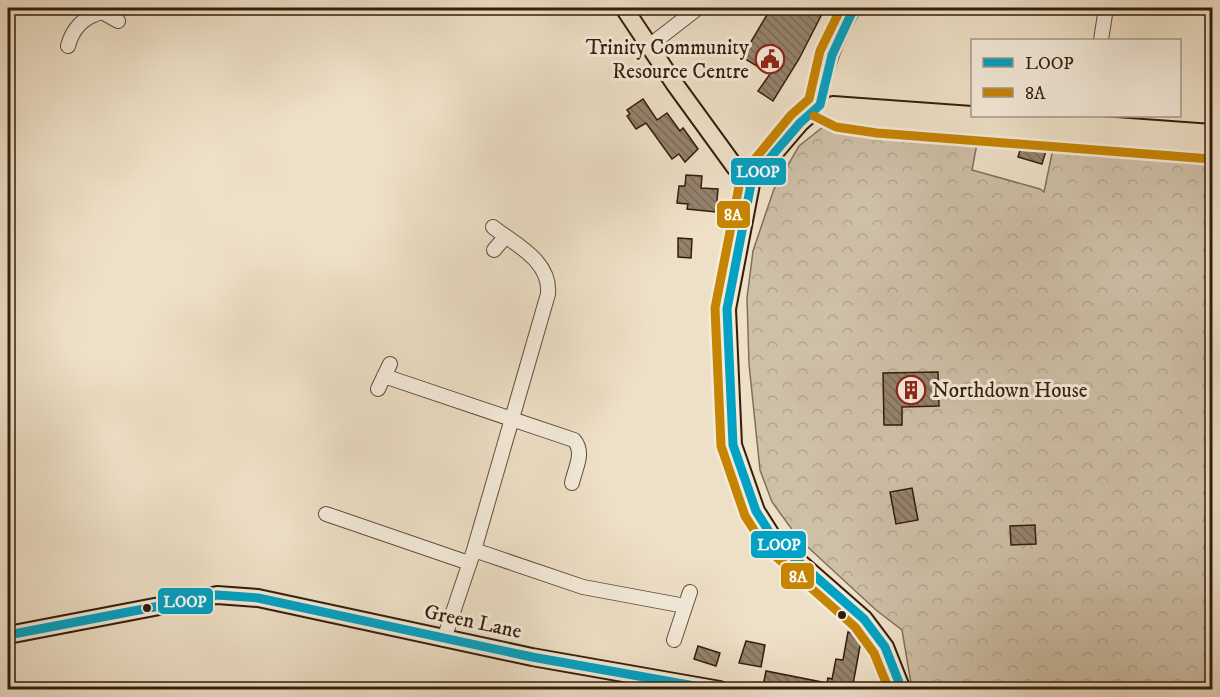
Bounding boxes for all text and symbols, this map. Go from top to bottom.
place label: Trinity Community Resource Centre [586,35,750,85]
legend [971,39,1181,117]
public building icon: Trinity Community Resource Centre [754,43,786,75]
text: LOOP [1025,53,1074,75]
text: 8A [1025,83,1046,105]
line badge: LOOP [730,157,787,186]
text: LOOP [736,162,780,182]
line badge: 8A [716,200,751,229]
text: 8A [724,205,743,225]
building icon: Northdown House [895,374,927,406]
place label: Northdown House [932,378,1088,404]
line badge: LOOP [750,530,807,559]
text: LOOP [757,535,801,555]
line badge: 8A [780,562,815,590]
text: 8A [789,567,808,587]
line badge: LOOP [157,587,214,615]
text: LOOP [163,592,207,612]
street label: Green Lane [422,599,524,645]
unlabelled marker [141,602,153,614]
unlabelled marker [836,609,848,621]

